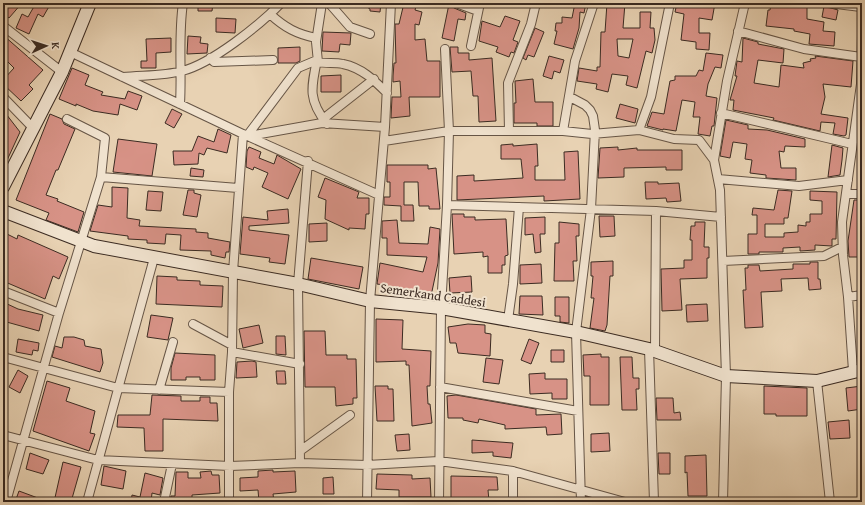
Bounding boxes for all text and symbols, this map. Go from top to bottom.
north arrow [26,26,66,66]
text: K [48,42,64,49]
street label: Semerkand Caddesi [379,278,487,312]

